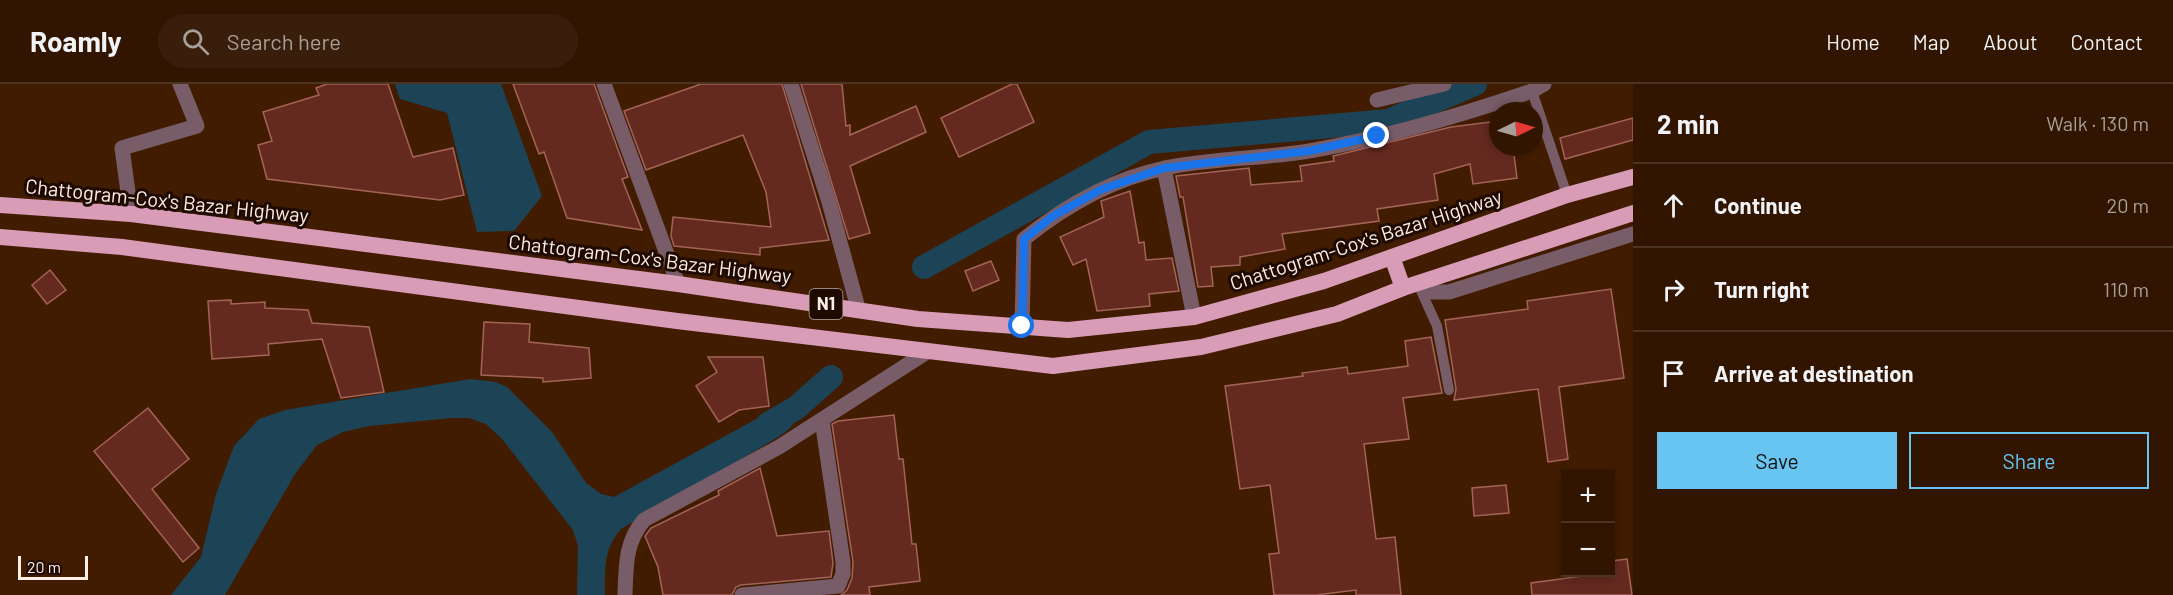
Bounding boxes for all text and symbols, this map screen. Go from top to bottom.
search box [158,14,578,68]
text: Roamly [30,24,122,58]
icon: search [179,25,212,58]
text: Search here [227,28,341,54]
text: Home [1826,29,1880,54]
text: Map [1913,29,1950,54]
text: About [1983,29,2038,54]
text: Contact [2071,29,2143,54]
north arrow [1489,102,1543,156]
text: 2 min [1657,108,1719,139]
text: Walk · 130 m [2046,111,2149,135]
route end [1363,122,1389,148]
street label: Chattogram-Cox's Bazar Highway [24,173,310,227]
street label: Chattogram-Cox's Bazar Highway [1227,184,1505,294]
icon: ahead [1657,189,1690,222]
text: Continue [1714,192,1802,218]
text: 20 m [2106,193,2149,217]
street label: Chattogram-Cox's Bazar Highway [507,229,793,287]
icon: right [1657,273,1690,306]
text: Turn right [1714,276,1809,302]
text: 110 m [2103,277,2149,301]
road number: N1 [810,289,842,319]
route start [1008,312,1034,338]
icon: arrive [1657,357,1690,390]
text: Arrive at destination [1714,360,1913,386]
button: Save [1657,432,1897,489]
button: Share [1909,432,2149,489]
map controls [1561,469,1615,577]
button: + [1561,469,1615,523]
button: − [1561,523,1615,577]
scale bar [18,553,88,580]
text: 20 m [27,557,61,576]

